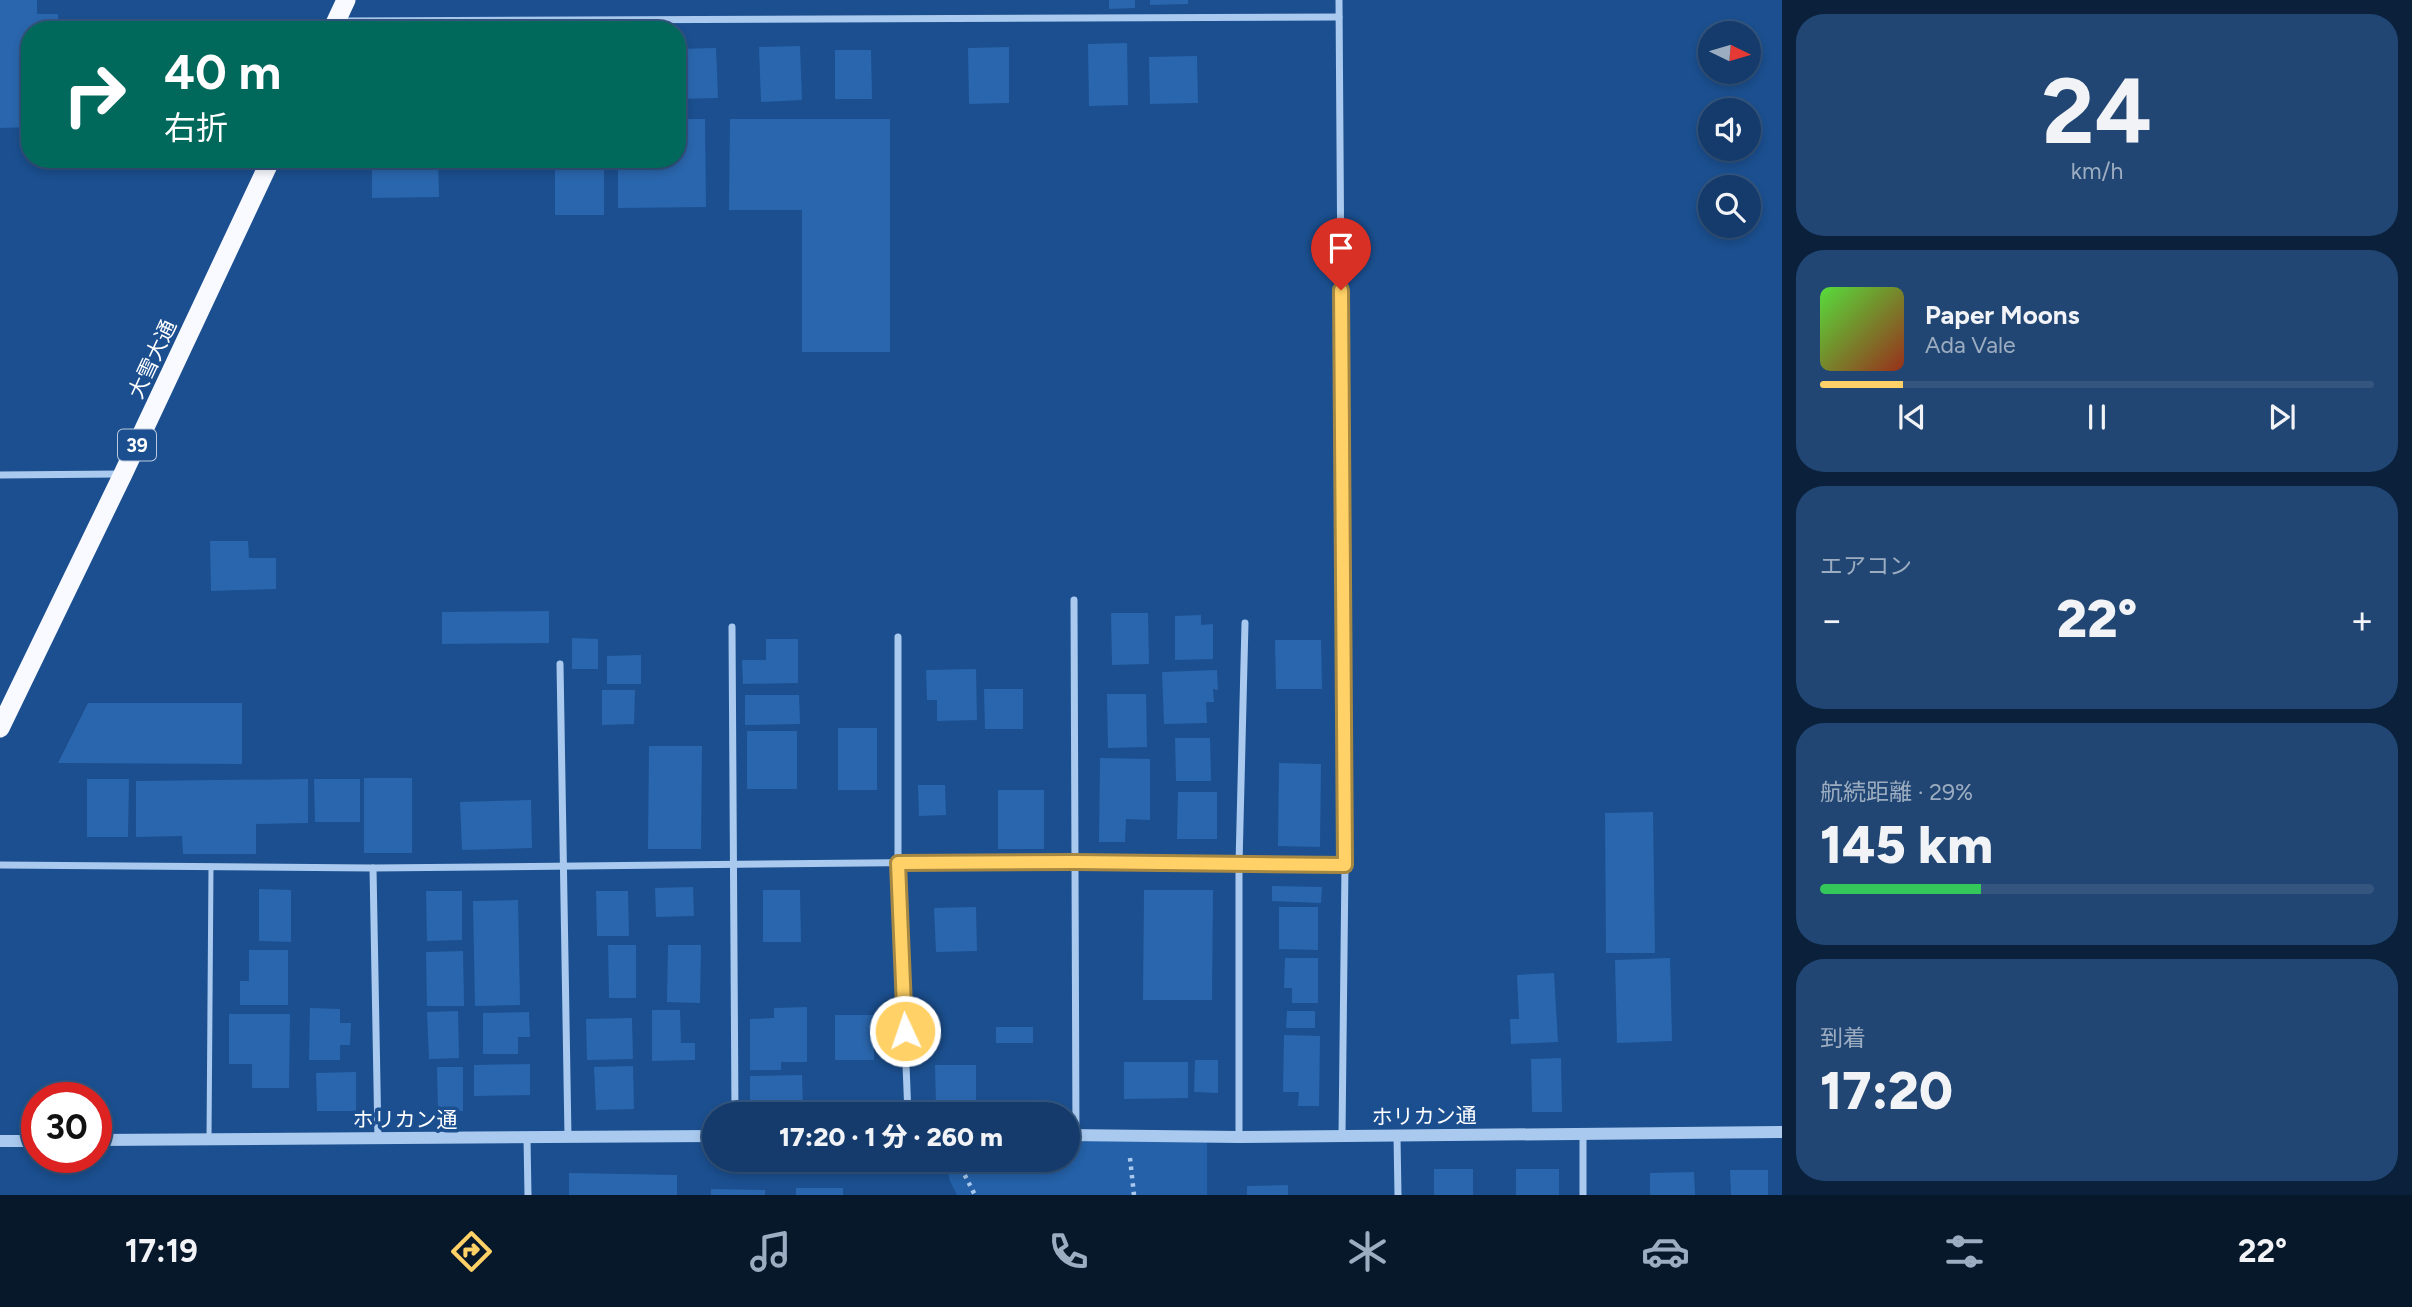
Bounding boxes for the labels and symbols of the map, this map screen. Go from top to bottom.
north arrow [1698,21,1760,84]
pin [1311,218,1371,290]
street label: 大雪大通 [123,316,181,402]
road number: 39 [118,430,156,460]
position arrow [868,994,942,1068]
speed limit sign: 30 [21,1082,112,1173]
street label: ホリカン通 [1371,1103,1477,1129]
street label: ホリカン通 [353,1107,458,1132]

